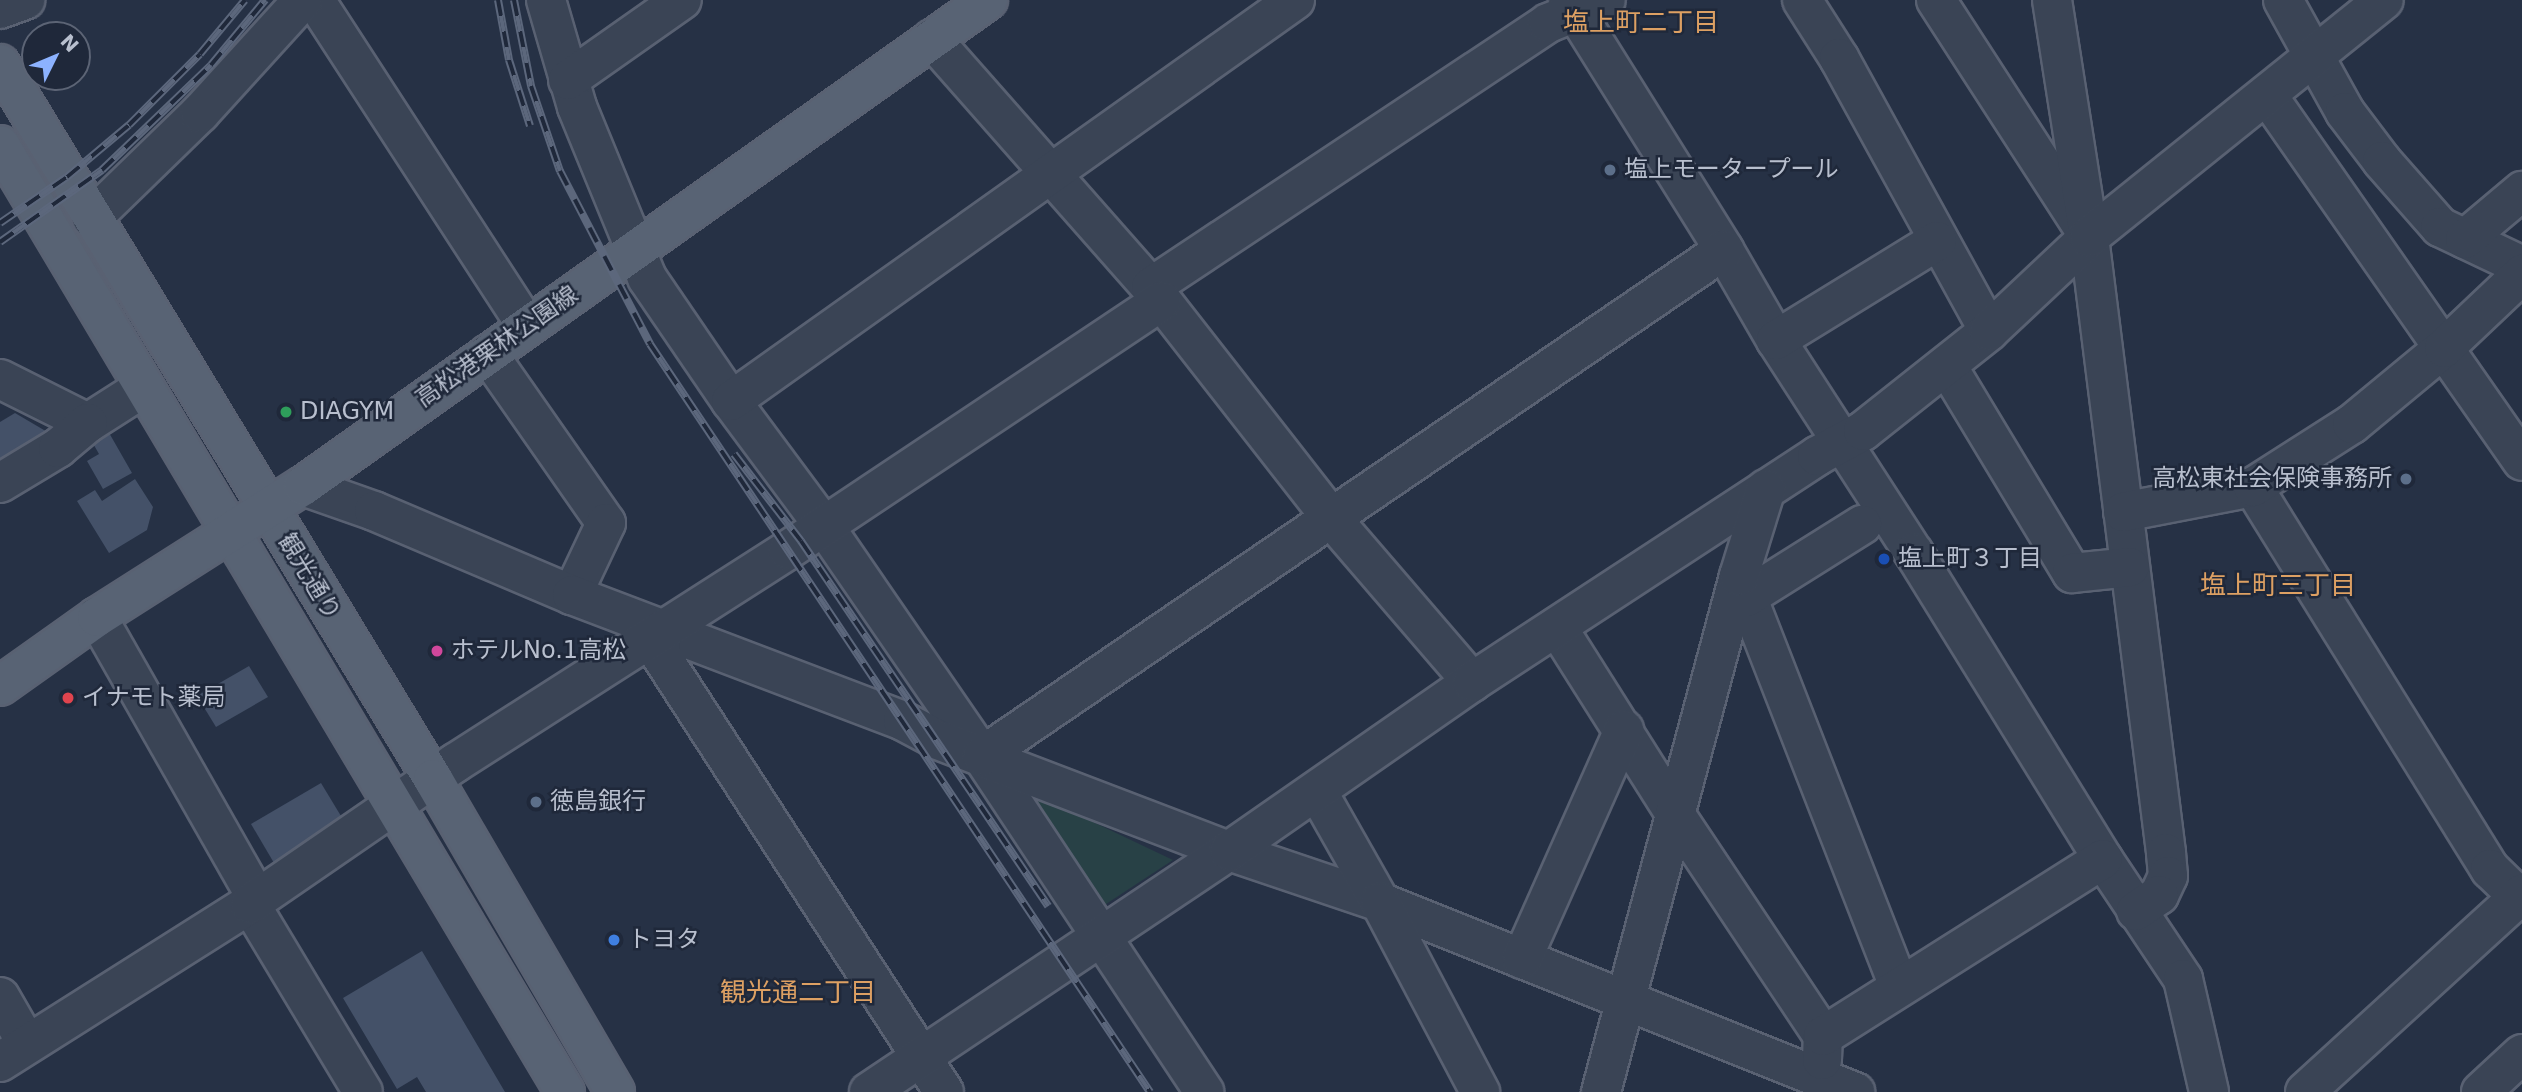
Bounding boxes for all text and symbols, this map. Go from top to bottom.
district label: 塩上町二丁目 [1563,7,1719,39]
north arrow [21,21,91,91]
text: N [56,30,83,56]
place label: 塩上モータープール [1624,156,1840,184]
marker: 塩上モータープール [1602,162,1618,178]
street label: 高松港栗林公園線 [410,280,584,414]
place label: DIAGYM [300,398,394,426]
marker: DIAGYM [278,404,294,420]
place label: 高松東社会保険事務所 [2152,465,2392,493]
marker: 高松東社会保険事務所 [2398,471,2414,487]
street label: 観光通り [272,528,346,626]
place label: 塩上町３丁目 [1898,545,2042,573]
marker: 塩上町３丁目 [1876,551,1892,567]
district label: 塩上町三丁目 [2200,570,2356,602]
place label: ホテルNo.1高松 [451,637,626,665]
marker: ホテルNo.1高松 [429,643,445,659]
place label: イナモト薬局 [82,684,226,712]
marker: イナモト薬局 [60,690,76,706]
place label: 徳島銀行 [550,788,646,816]
marker: 徳島銀行 [528,794,544,810]
place label: トヨタ [628,926,700,954]
marker: トヨタ [606,932,622,948]
district label: 観光通二丁目 [720,977,876,1009]

